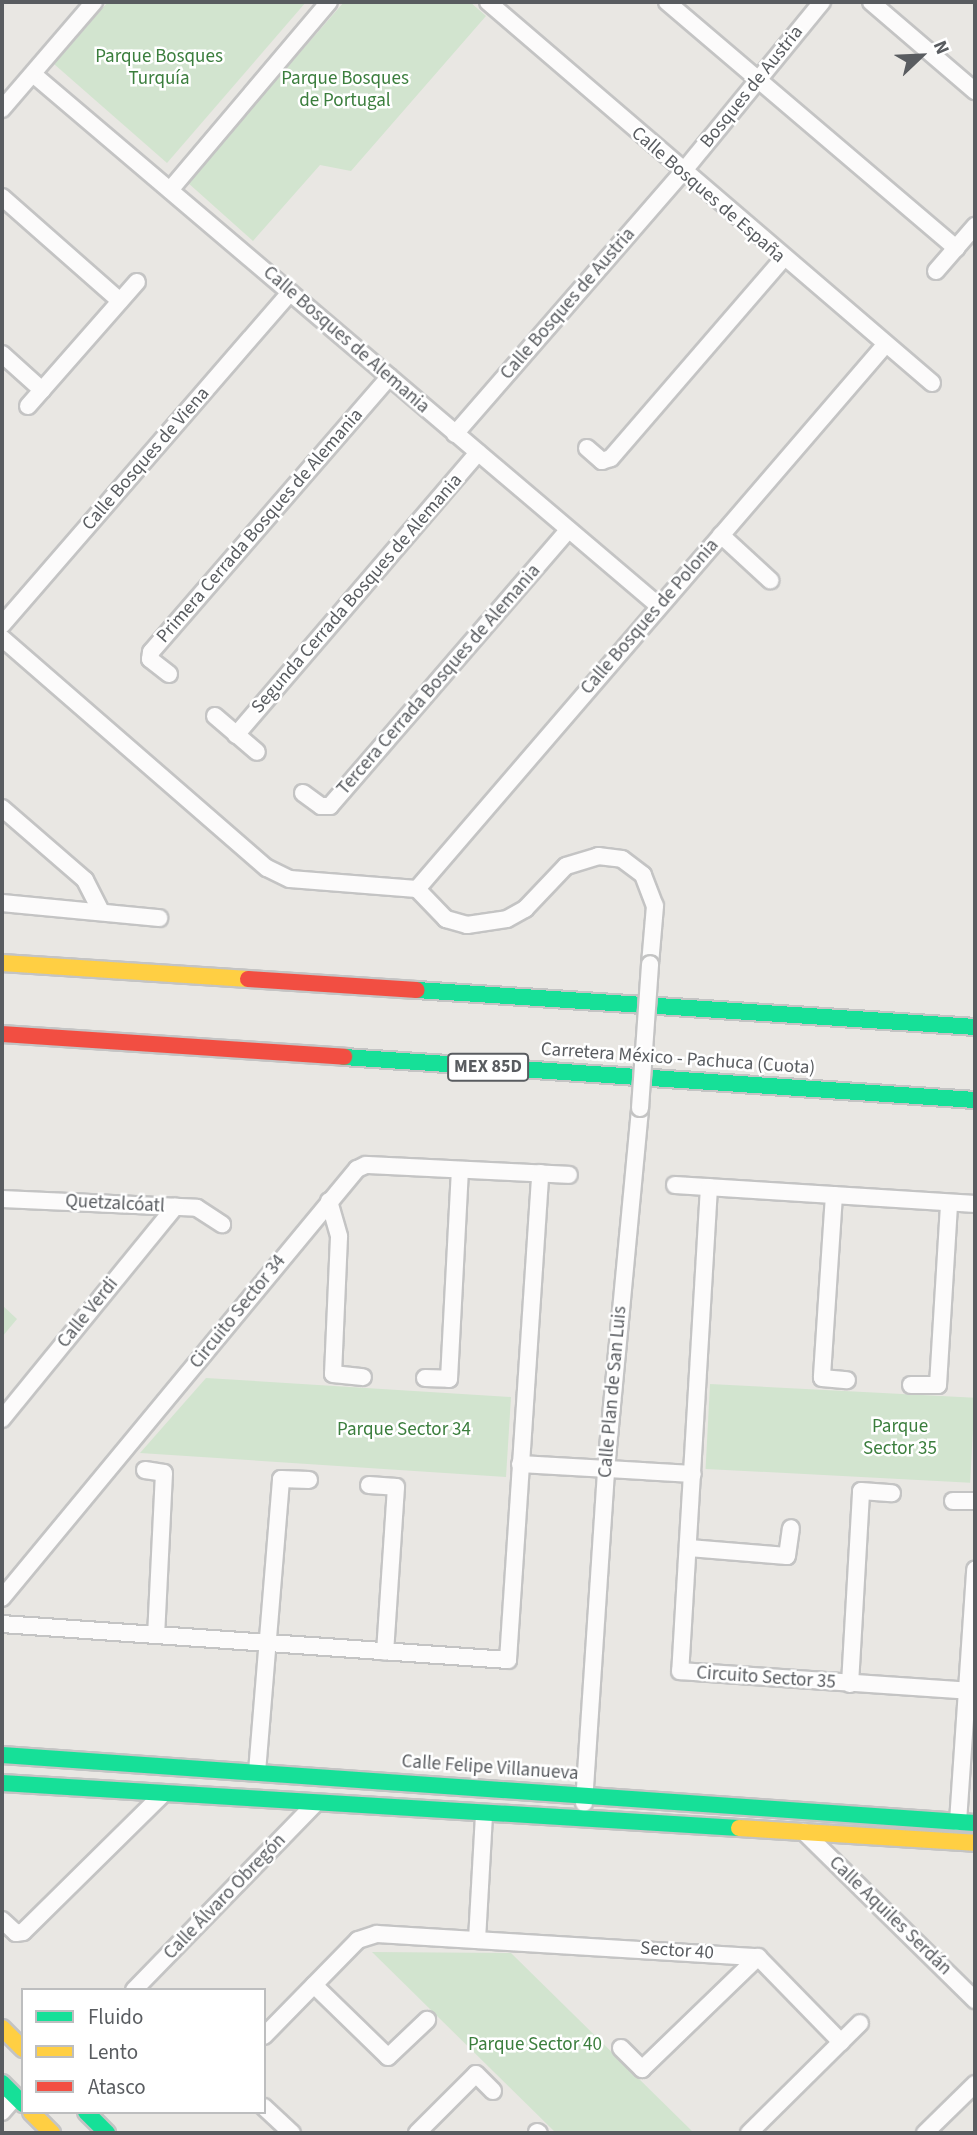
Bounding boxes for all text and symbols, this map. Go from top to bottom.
street label: Bosques de Austria [696,21,808,153]
north arrow [886,21,956,91]
text: N [926,36,956,59]
park label: Parque Bosques Turquía [95,46,223,90]
park label: Parque Bosques de Portugal [281,68,409,112]
street label: Calle Bosques de España [626,122,790,268]
street label: Calle Bosques de Austria [496,223,640,385]
street label: Calle Bosques de Alemania [258,261,434,419]
street label: Calle Bosques de Viena [78,383,214,535]
street label: Primera Cerrada Bosques de Alemania [152,404,368,648]
street label: Segunda Cerrada Bosques de Alemania [247,470,467,718]
street label: Calle Bosques de Polonia [576,534,724,700]
street label: Tercera Cerrada Bosques de Alemania [333,560,545,800]
street label: Carretera México - Pachuca (Cuota) [540,1038,816,1080]
road number: MEX 85D [446,1052,530,1082]
street label: Quetzalcóatl [65,1190,165,1218]
street label: Circuito Sector 34 [185,1251,291,1373]
street label: Calle Verdi [53,1273,123,1353]
street label: Calle Plan de San Luis [594,1305,632,1479]
park label: Parque Sector 35 [863,1416,937,1460]
park label: Parque Sector 34 [337,1419,471,1441]
street label: Circuito Sector 35 [696,1662,836,1694]
street label: Calle Felipe Villanueva [401,1750,579,1786]
street label: Calle Álvaro Obregón [159,1829,291,1965]
street label: Calle Aquiles Serdán [824,1852,956,1980]
street label: Sector 40 [639,1937,715,1965]
legend [21,1988,266,2114]
text: Fluido [88,2002,143,2032]
park label: Parque Sector 40 [468,2034,602,2056]
text: Lento [88,2037,138,2067]
text: Atasco [88,2072,146,2102]

